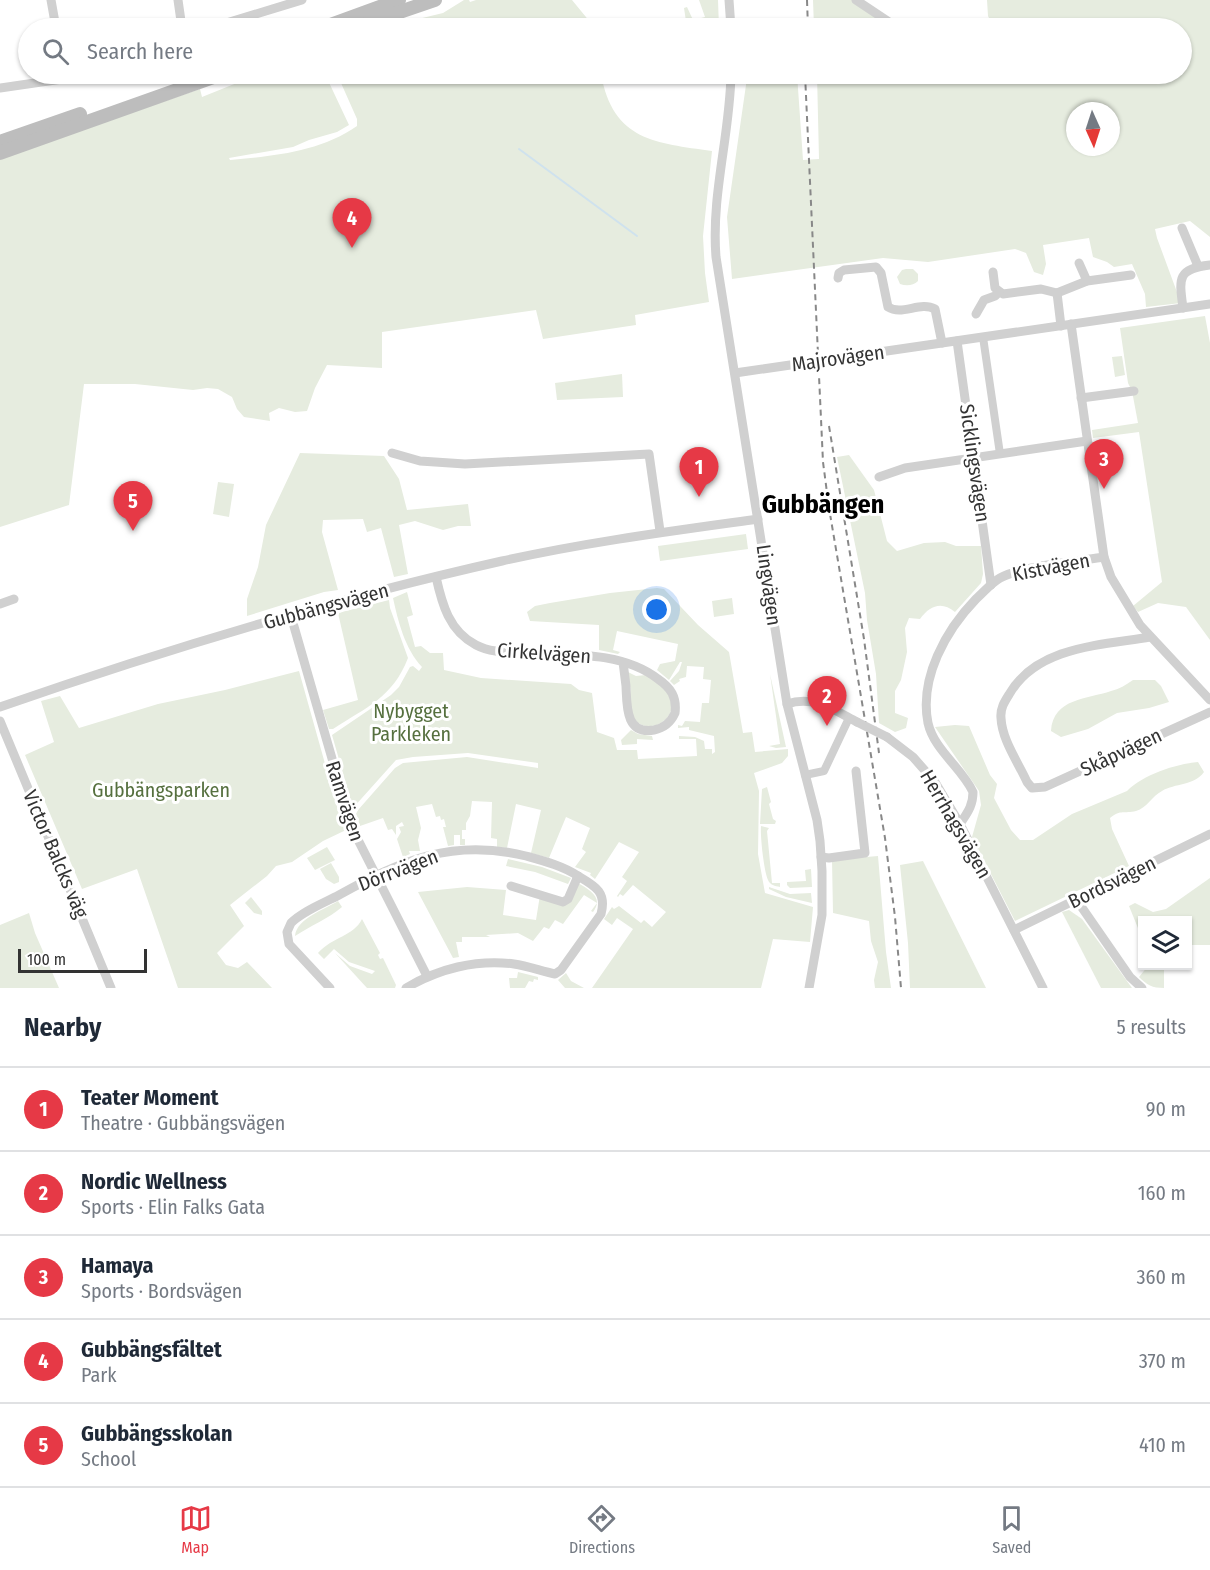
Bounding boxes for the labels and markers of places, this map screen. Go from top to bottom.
pin: 4 [332,198,372,248]
pin: 3 [1084,440,1124,489]
pin: 1 [680,448,718,497]
pin: 5 [114,482,152,531]
pin: 2 [808,676,846,726]

